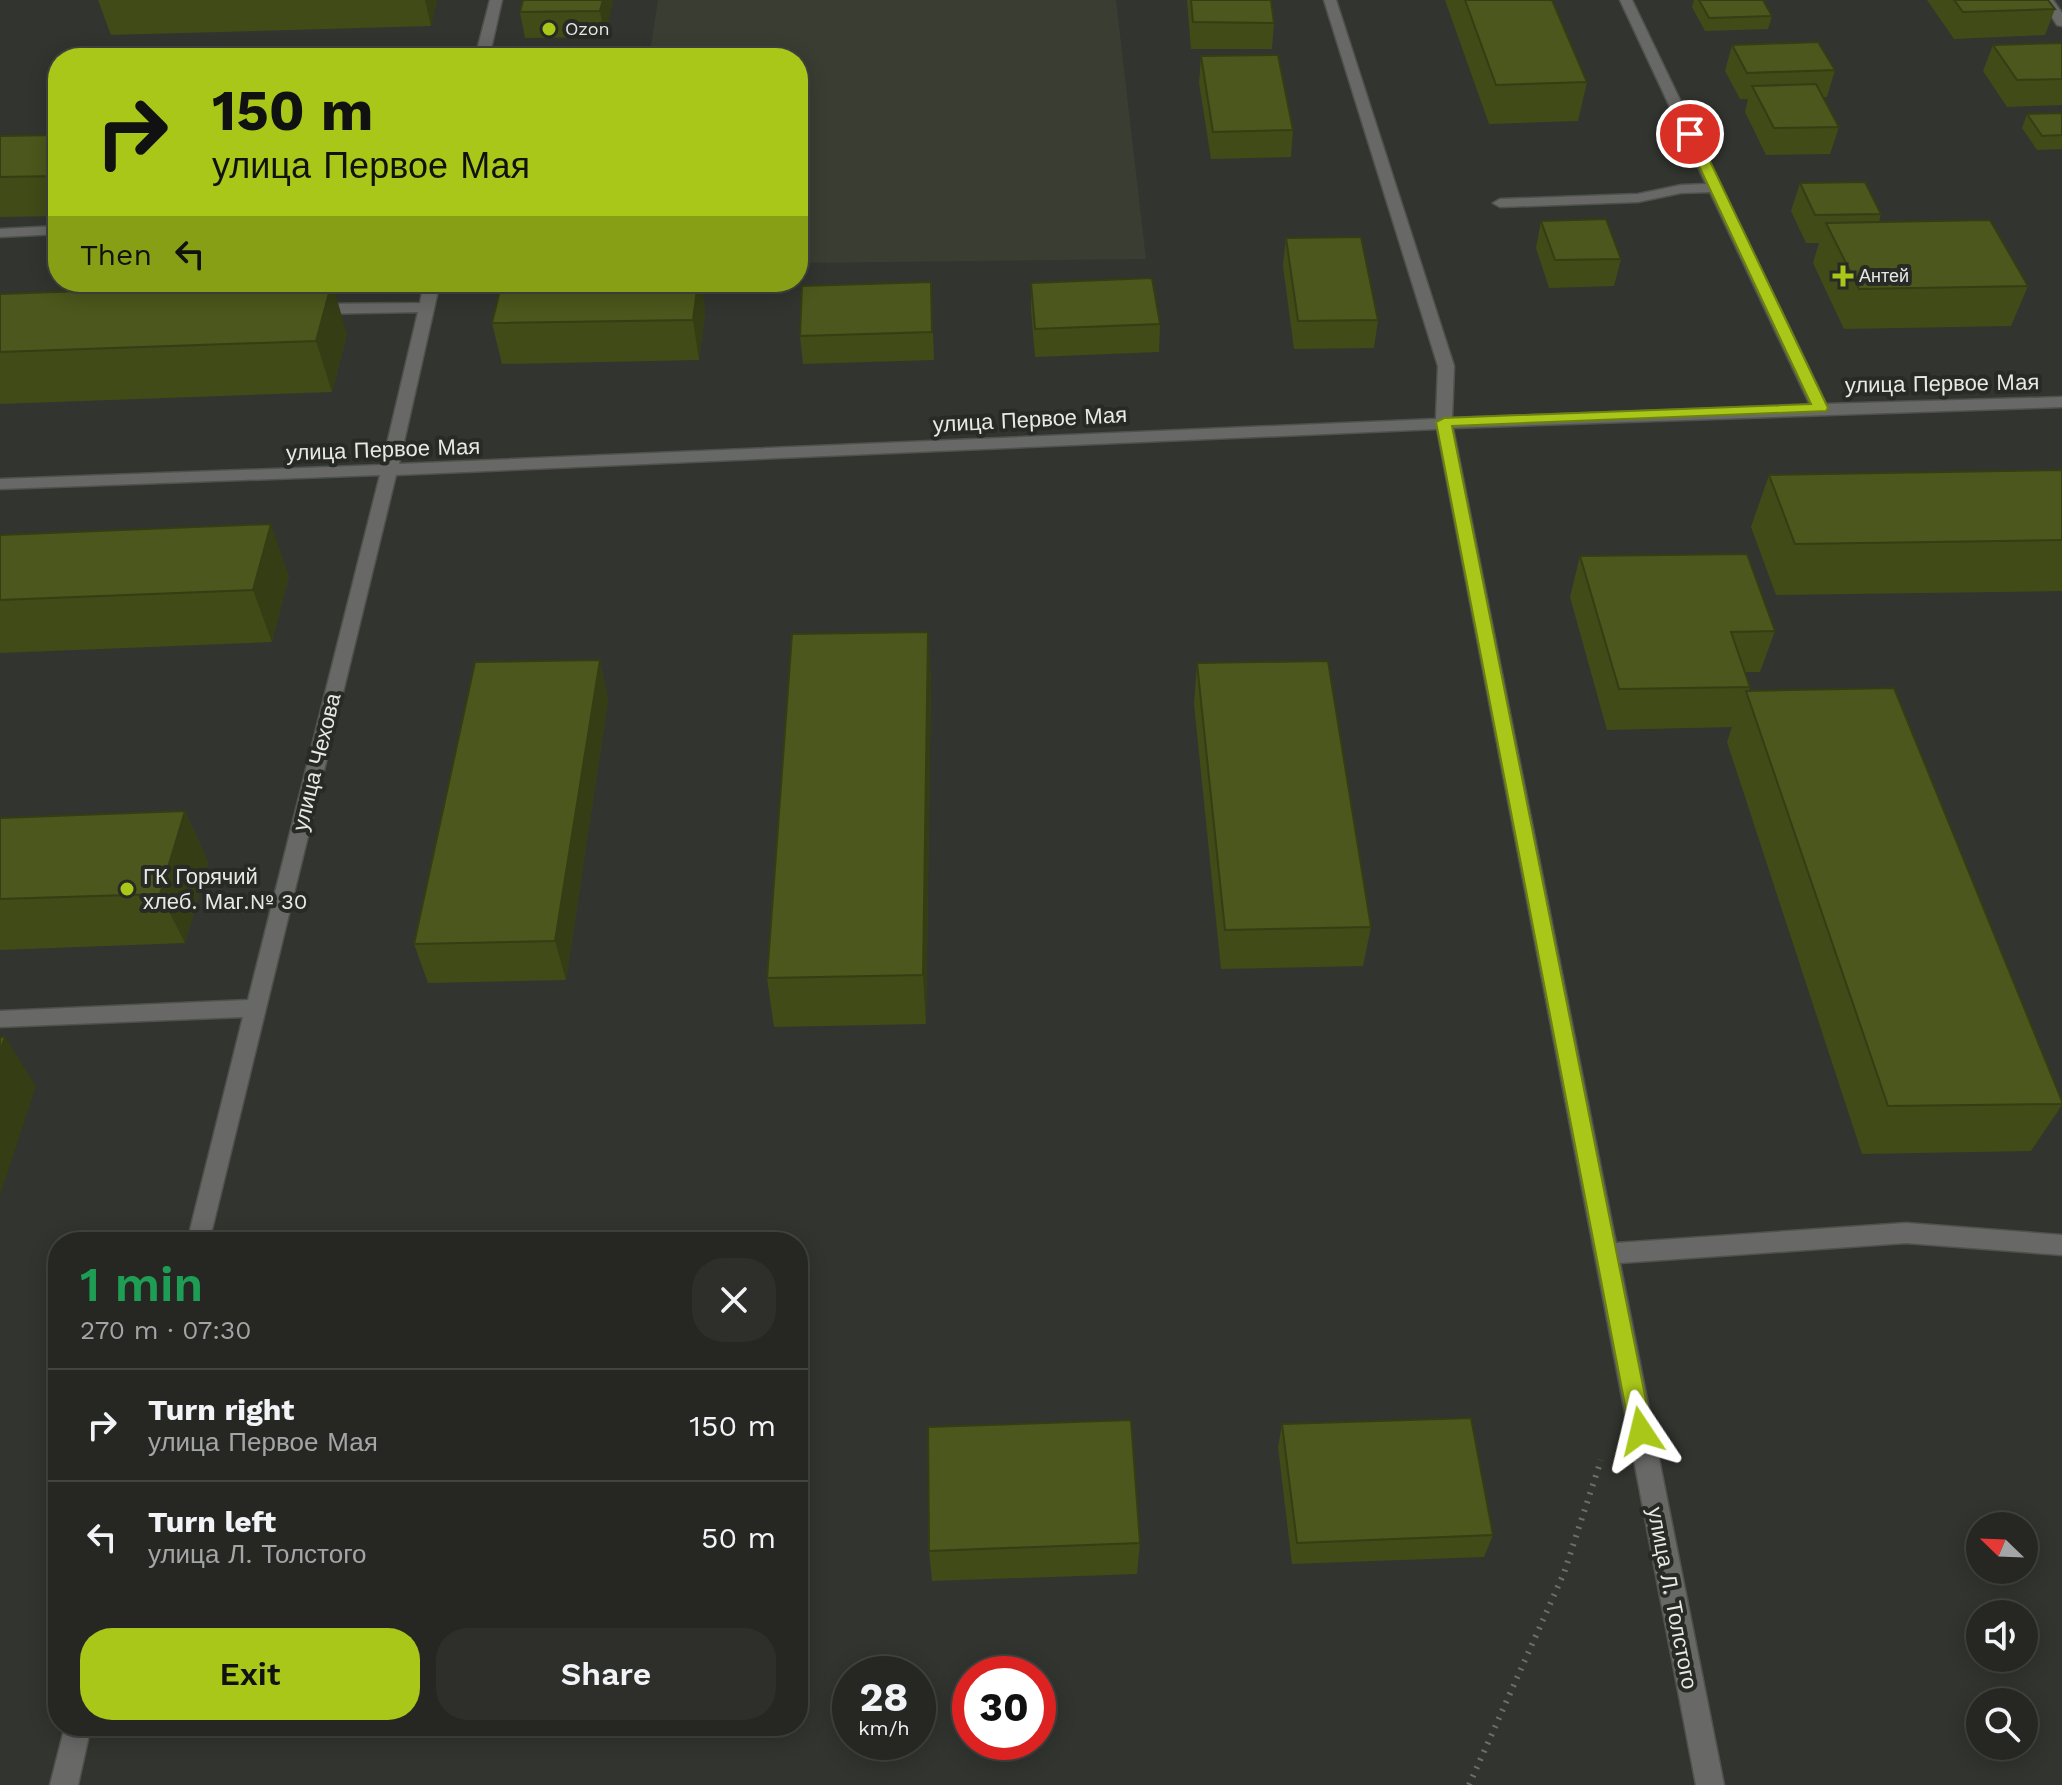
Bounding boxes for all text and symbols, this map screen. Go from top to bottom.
place label: Ozon [565,18,610,39]
marker: Ozon [540,20,558,38]
text: 150 m [212,78,374,144]
icon: right [80,80,184,184]
pin [1656,100,1724,168]
icon: arrive [1668,112,1712,156]
text: улица Первое Мая [212,145,530,187]
icon: left [168,232,212,276]
text: Then [80,237,152,272]
place label: Антей [1859,265,1909,286]
marker: Антей [1834,267,1852,285]
street label: улица Первое Мая [1845,369,2039,398]
street label: улица Первое Мая [932,402,1128,437]
street label: улица Первое Мая [285,434,481,465]
street label: улица Чехова [287,690,346,834]
place label: ГК Горячий хлеб. Маг.№ 30 [143,864,308,914]
marker: ГК Горячий хлеб. Маг.№ 30 [118,880,136,898]
text: 1 min [80,1256,203,1313]
button: close [692,1258,776,1342]
text: 270 m · 07:30 [80,1315,251,1345]
position arrow [1599,1389,1683,1473]
text: Turn right [148,1392,294,1427]
icon: right [80,1403,124,1447]
text: 150 m [689,1408,776,1443]
text: улица Первое Мая [148,1427,378,1457]
text: Turn left [148,1504,276,1539]
street label: улица Л. Толстого [1643,1505,1702,1691]
north arrow [1966,1512,2038,1584]
map controls [1966,1512,2038,1760]
icon: left [80,1515,124,1559]
text: 50 m [701,1520,776,1555]
text: улица Л. Толстого [148,1539,367,1569]
button: sound [1966,1600,2038,1672]
button: Exit [80,1628,420,1720]
button: Share [436,1628,776,1720]
speed limit sign: 30 [952,1656,1056,1760]
text: 28 [860,1674,908,1721]
button: search [1966,1688,2038,1760]
text: km/h [858,1716,910,1740]

